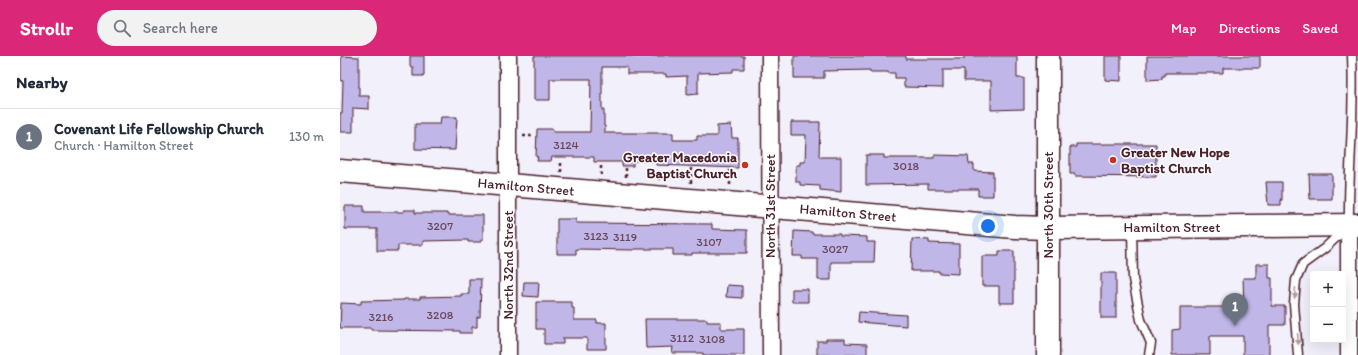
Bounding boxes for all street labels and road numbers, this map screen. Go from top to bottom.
street label: North 30th Street [1040,151,1057,259]
street label: North 31st Street [762,154,779,258]
street label: Hamilton Street [477,174,575,200]
street label: Hamilton Street [799,200,897,226]
street label: North 32nd Street [500,211,517,319]
street label: Hamilton Street [1124,219,1221,236]

